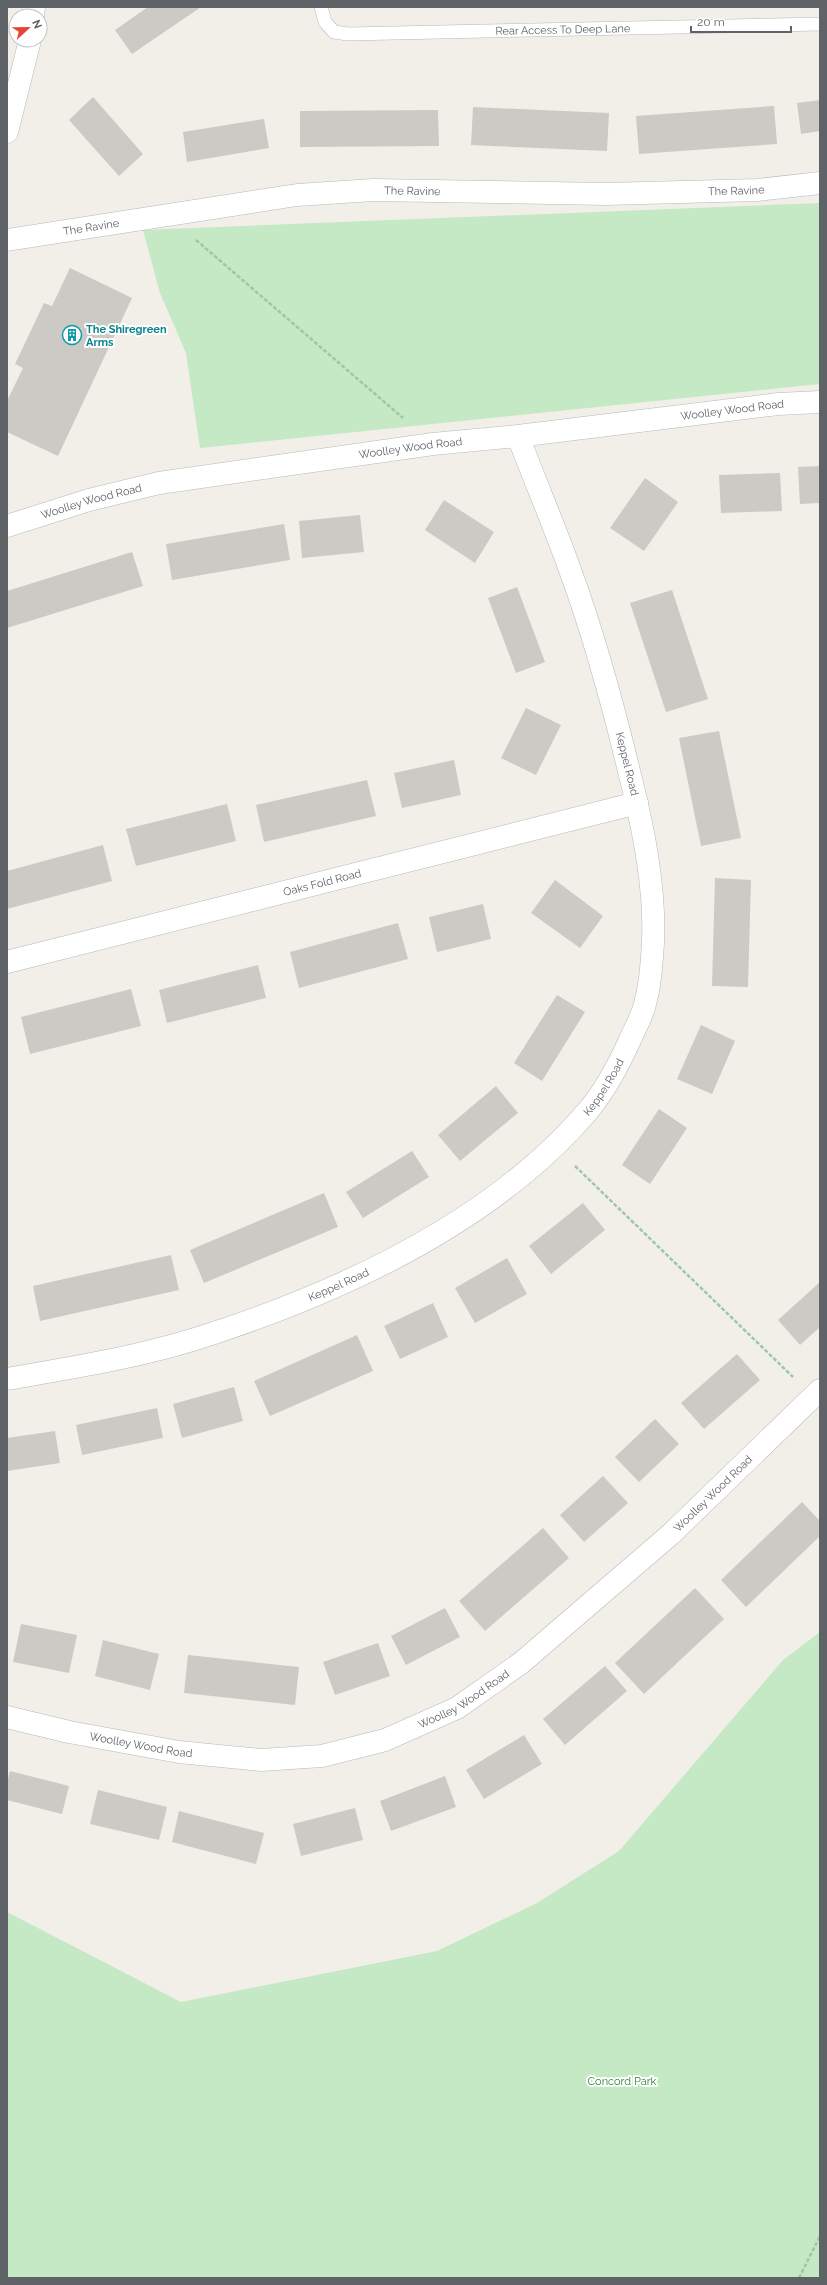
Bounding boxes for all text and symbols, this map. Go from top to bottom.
north arrow [8,8,48,48]
scale bar [691,8,791,34]
text: 20 m [697,15,725,29]
text: N [29,18,44,31]
street label: Rear Access To Deep Lane [495,22,631,37]
street label: The Ravine [708,183,766,198]
street label: The Ravine [384,184,441,198]
street label: The Ravine [62,216,120,238]
place label: The Shiregreen Arms [86,323,167,349]
building icon: The Shiregreen Arms [61,324,83,346]
street label: Woolley Wood Road [680,397,784,422]
street label: Woolley Wood Road [358,435,463,461]
street label: Woolley Wood Road [39,481,143,521]
street label: Keppel Road [613,731,641,797]
street label: Oaks Fold Road [282,866,363,899]
street label: Keppel Road [580,1056,627,1118]
street label: Keppel Road [306,1265,371,1304]
street label: Woolley Wood Road [671,1453,755,1535]
street label: Woolley Wood Road [416,1667,512,1731]
street label: Woolley Wood Road [89,1729,193,1760]
park label: Concord Park [588,2075,657,2088]

